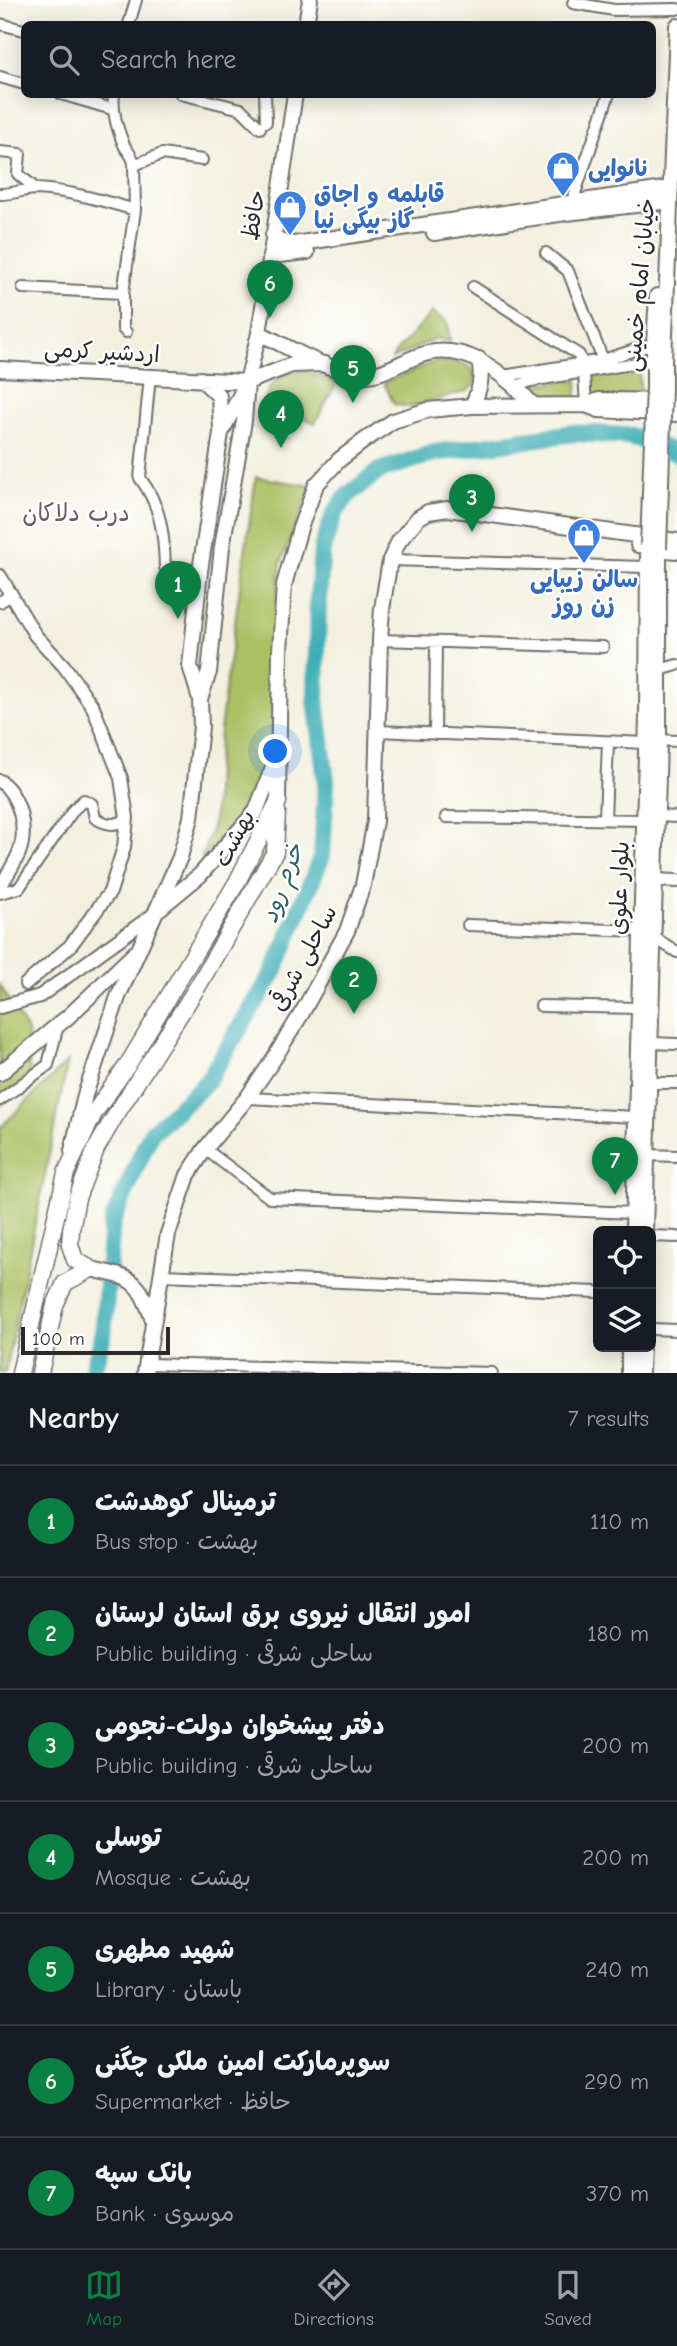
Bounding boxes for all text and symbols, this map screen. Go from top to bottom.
search box [21,21,656,98]
icon: search [45,41,83,79]
text: Search here [101,45,236,75]
shop icon: نانوایی [544,149,582,198]
place label: نانوایی [588,155,649,183]
place label: قابلمه و اجاق گاز بیگی نیا [314,181,445,235]
street label: حافظ [236,188,271,242]
shop icon: قابلمه و اجاق گاز بیگی نیا [271,188,309,237]
street label: خیابان امام خمینی [618,197,665,373]
pin: 6 [247,260,293,318]
street label: اردشیر کرمی [43,335,161,369]
pin: 5 [330,345,376,403]
pin: 4 [258,390,304,448]
pin: 3 [449,474,495,532]
district label: درب دلاکان [22,499,130,527]
shop icon: سالن زیبایی زن روز [565,516,603,565]
pin: 1 [155,561,201,619]
place label: سالن زیبایی زن روز [530,566,638,620]
your location [258,734,292,768]
street label: بهشت [208,805,261,871]
water label: خرم رود [255,839,314,928]
street label: بلوار علوی [604,841,636,935]
street label: ساحلی شرقی [263,900,343,1016]
pin: 2 [331,956,377,1014]
pin: 7 [592,1137,638,1195]
map controls [593,1226,656,1352]
button: locate [593,1226,656,1289]
button: layers [593,1289,656,1352]
scale bar [21,1324,170,1356]
text: 100 m [32,1328,85,1350]
text: Nearby [28,1401,119,1436]
text: 7 results [568,1405,649,1432]
text: ترمینال کوهدشت [95,1487,276,1517]
text: 1 [46,1508,56,1535]
text: 110 m [590,1508,649,1535]
text: Bus stop · بهشت [95,1528,258,1555]
text: امور انتقال نیروی برق استان لرستان [95,1599,470,1629]
text: 2 [45,1620,57,1647]
text: 180 m [587,1620,649,1647]
text: Public building · ساحلی شرقی [95,1640,373,1667]
text: دفتر پیشخوان دولت-نجومی [95,1711,384,1741]
text: 3 [45,1732,57,1759]
text: 200 m [582,1732,649,1759]
text: Public building · ساحلی شرقی [95,1752,373,1779]
text: توسلی [95,1823,161,1853]
text: 4 [46,1844,56,1871]
text: 200 m [582,1844,649,1871]
text: Mosque · بهشت [95,1864,251,1891]
text: شهید مطهری [95,1935,234,1965]
text: 5 [45,1956,57,1983]
text: 240 m [585,1956,649,1983]
text: Library · باستان [95,1976,242,2003]
text: سوپرمارکت امین ملکی چگنی [95,2047,390,2077]
text: 6 [45,2068,57,2095]
text: 290 m [584,2068,649,2095]
text: Supermarket · حافظ [95,2088,291,2115]
text: بانک سپه [95,2159,192,2189]
text: 7 [46,2180,56,2207]
text: 370 m [586,2180,649,2207]
text: Bank · موسوی [95,2200,234,2227]
tab: Map [85,2266,123,2330]
tab: Directions [294,2266,374,2330]
tab: Saved [544,2266,592,2330]

